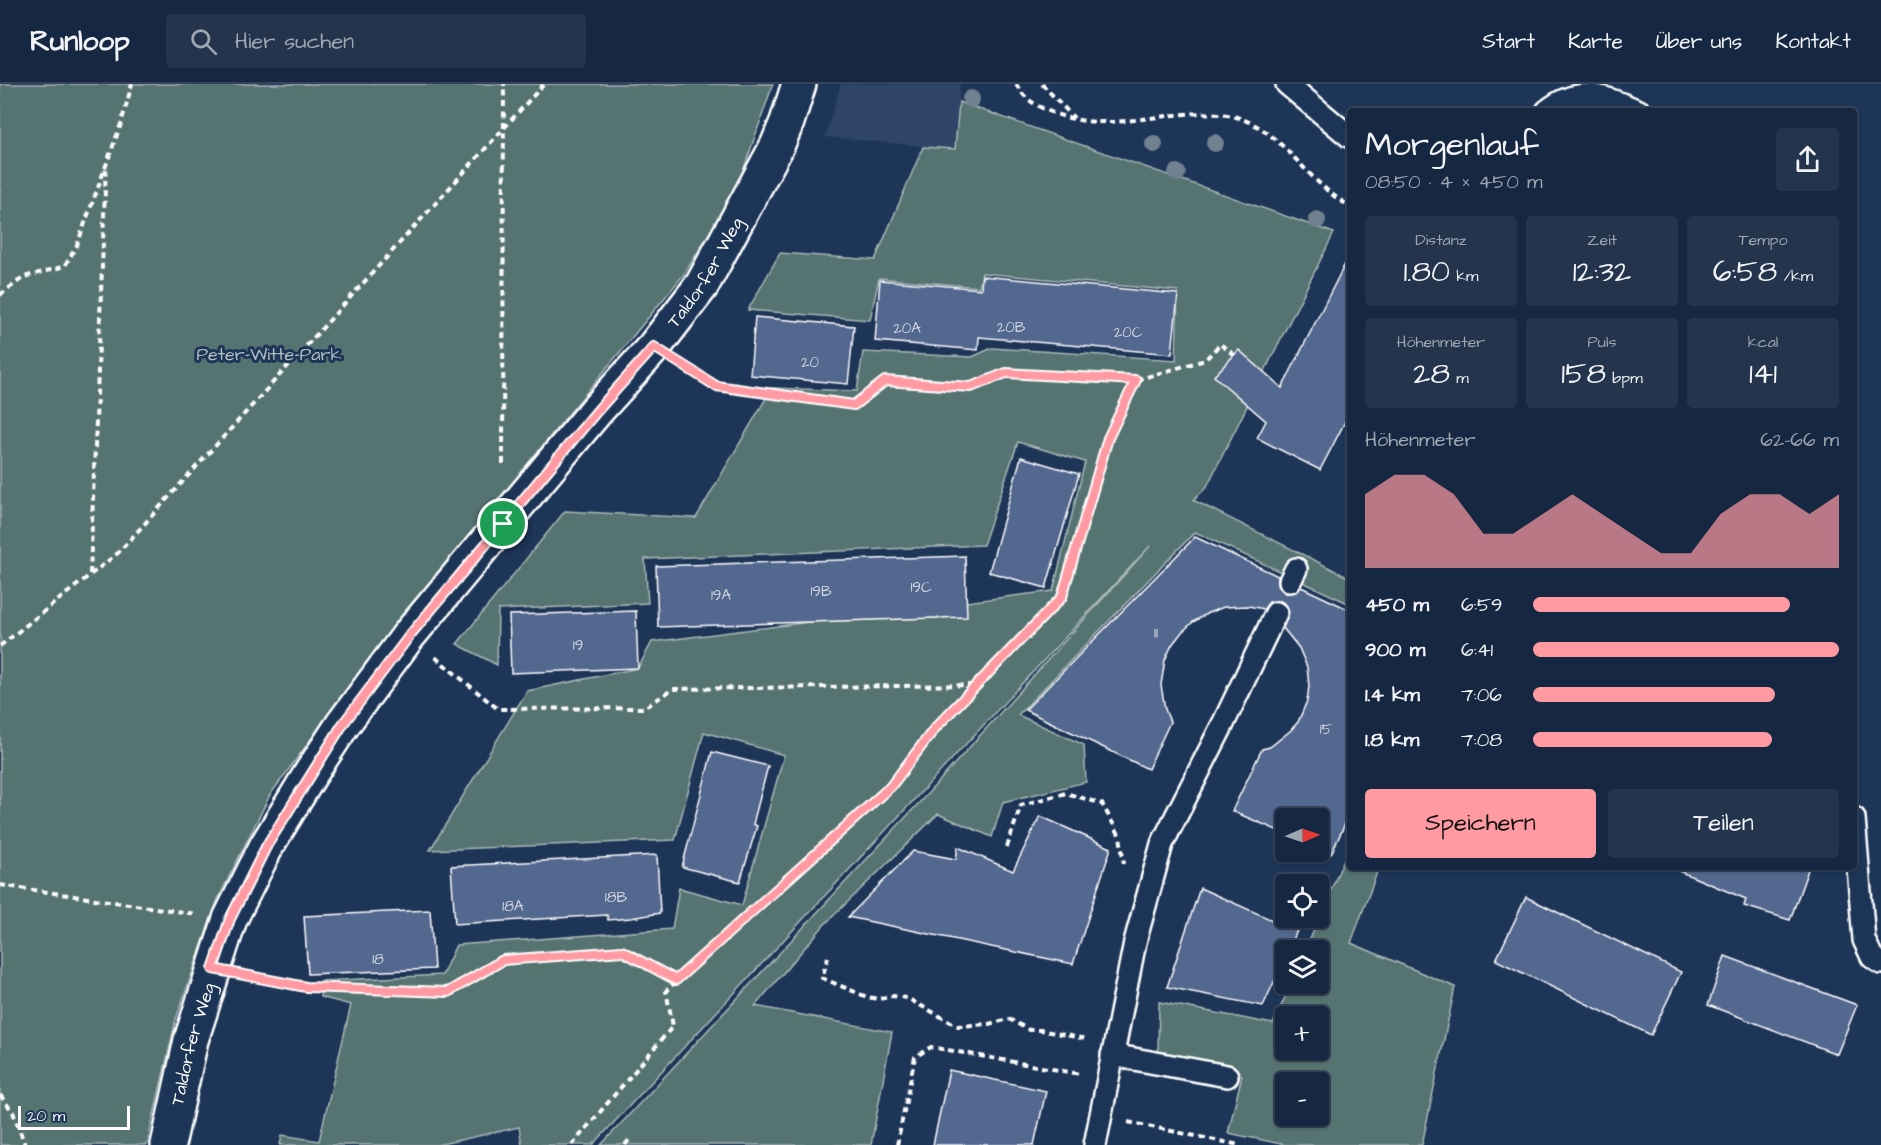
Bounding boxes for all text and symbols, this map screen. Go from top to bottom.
search box [166,14,586,68]
text: Runloop [30,22,130,61]
icon: search [187,25,220,58]
text: Hier suchen [235,26,354,57]
text: Start [1482,27,1535,56]
text: Karte [1568,27,1623,56]
text: Über uns [1656,27,1742,56]
text: Kontakt [1775,27,1851,56]
text: Morgenlauf [1365,122,1539,168]
button: share [1776,128,1839,191]
text: 08:50 · 4 × 450 m [1365,168,1543,196]
street label: Taldorfer Weg [661,213,750,333]
text: Distanz [1415,229,1467,251]
text: Zeit [1587,229,1617,251]
text: Tempo [1739,229,1787,251]
text: 1.80 [1403,251,1450,293]
text: 12:32 [1573,251,1631,293]
text: 6:58 [1713,251,1777,293]
text: km [1450,265,1479,287]
text: /km [1777,265,1813,287]
house number: 20B [997,317,1026,338]
house number: 20A [893,318,921,339]
house number: 20C [1114,322,1143,343]
text: Höhenmeter [1397,331,1485,353]
text: Puls [1588,331,1616,353]
text: kcal [1748,331,1778,353]
park label: Peter-Witte-Park [197,342,341,367]
house number: 20 [801,352,820,373]
text: 28 [1413,353,1450,395]
text: 158 [1561,353,1606,395]
text: 141 [1749,353,1777,395]
text: m [1450,367,1469,389]
text: bpm [1606,367,1643,389]
text: Höhenmeter [1365,426,1475,454]
text: 62–66 m [1760,426,1839,454]
pin [477,498,528,549]
icon: arrive [486,507,519,540]
house number: 19C [910,577,932,598]
house number: 19B [810,581,832,602]
house number: 19A [711,585,731,606]
text: 450 m [1365,591,1429,619]
text: 6:59 [1461,591,1502,619]
house number: 11 [1154,623,1158,644]
house number: 19 [573,635,583,656]
text: 900 m [1365,636,1425,664]
text: 6:41 [1461,636,1493,664]
text: 1.4 km [1365,681,1420,709]
text: 7:06 [1461,681,1502,709]
house number: 15 [1320,719,1333,740]
text: 1.8 km [1365,726,1419,754]
text: 7:08 [1461,726,1502,754]
button: Speichern [1365,789,1596,858]
button: Teilen [1608,789,1839,858]
north arrow [1275,808,1329,862]
map controls [1275,808,1329,1126]
button: locate [1275,874,1329,928]
house number: 18B [605,887,627,908]
house number: 18A [502,896,524,917]
button: layers [1275,940,1329,994]
house number: 18 [372,949,384,970]
street label: Taldorfer Weg [165,980,223,1108]
button: + [1275,1006,1329,1060]
button: − [1275,1072,1329,1126]
scale bar [18,1103,130,1130]
text: 20 m [27,1105,65,1127]

